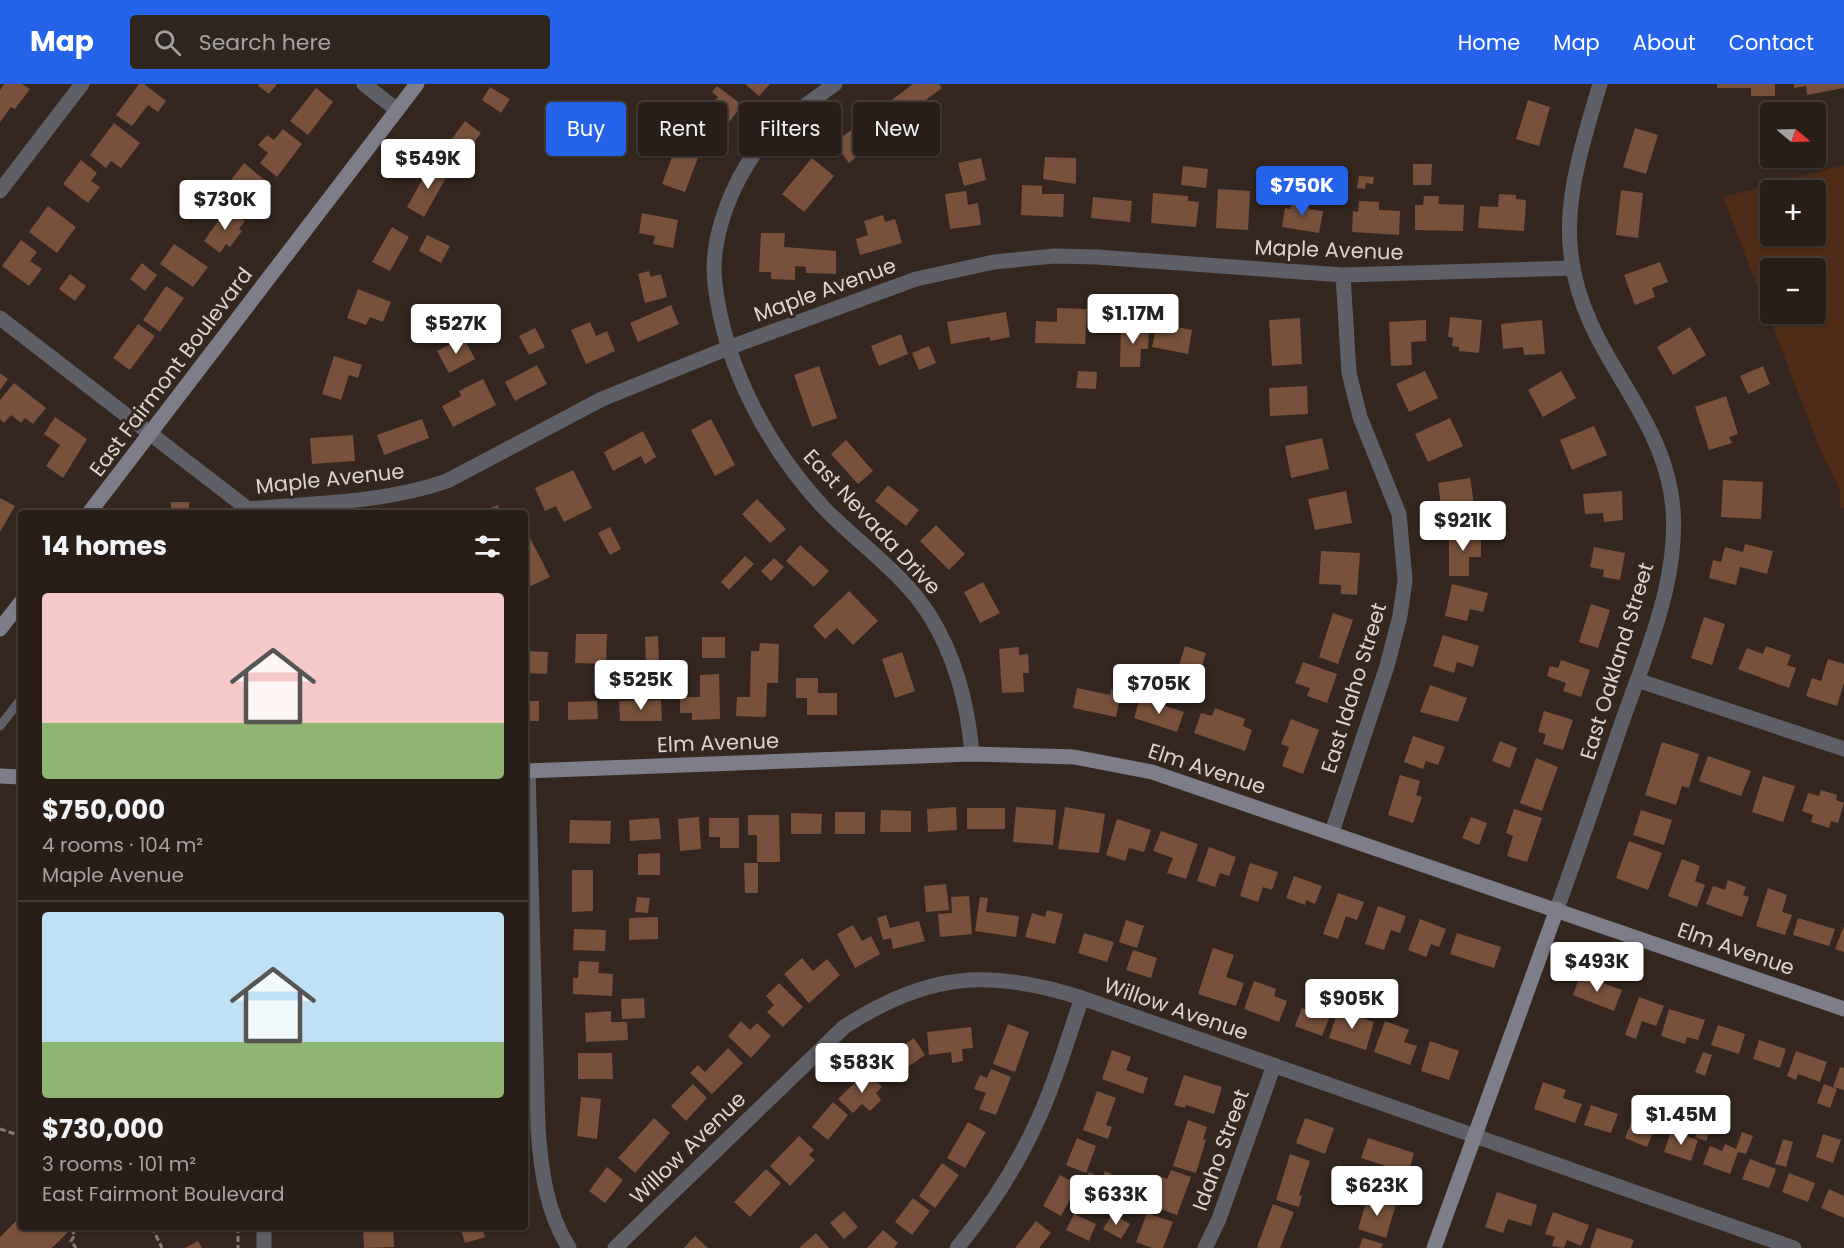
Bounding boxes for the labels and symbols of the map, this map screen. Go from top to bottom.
north arrow [1760,102,1826,168]
pin: $549K [386,139,470,190]
pin: $750K [1260,166,1344,217]
pin: $730K [183,180,267,231]
street label: Maple Avenue [1254,232,1404,267]
street label: Maple Avenue [750,250,900,329]
street label: East Fairmont Boulevard [82,261,259,482]
pin: $1.17M [1084,294,1182,345]
pin: $527K [414,304,498,355]
street label: East Nevada Drive [797,442,948,601]
street label: Maple Avenue [254,456,406,501]
pin: $921K [1421,501,1505,552]
street label: East Oakland Street [1573,559,1660,763]
street label: East Idaho Street [1314,599,1393,777]
pin: $525K [599,660,683,711]
pin: $705K [1117,664,1201,715]
street label: Elm Avenue [656,726,779,759]
street label: Elm Avenue [1145,736,1270,801]
street label: Elm Avenue [1674,915,1799,982]
pin: $493K [1555,942,1639,993]
street label: Willow Avenue [1100,970,1252,1047]
pin: $905K [1310,979,1394,1030]
pin: $583K [820,1043,904,1094]
street label: Willow Avenue [623,1085,752,1211]
street label: Idaho Street [1185,1085,1256,1215]
pin: $1.45M [1632,1095,1730,1146]
pin: $623K [1335,1166,1419,1217]
pin: $633K [1074,1175,1158,1226]

